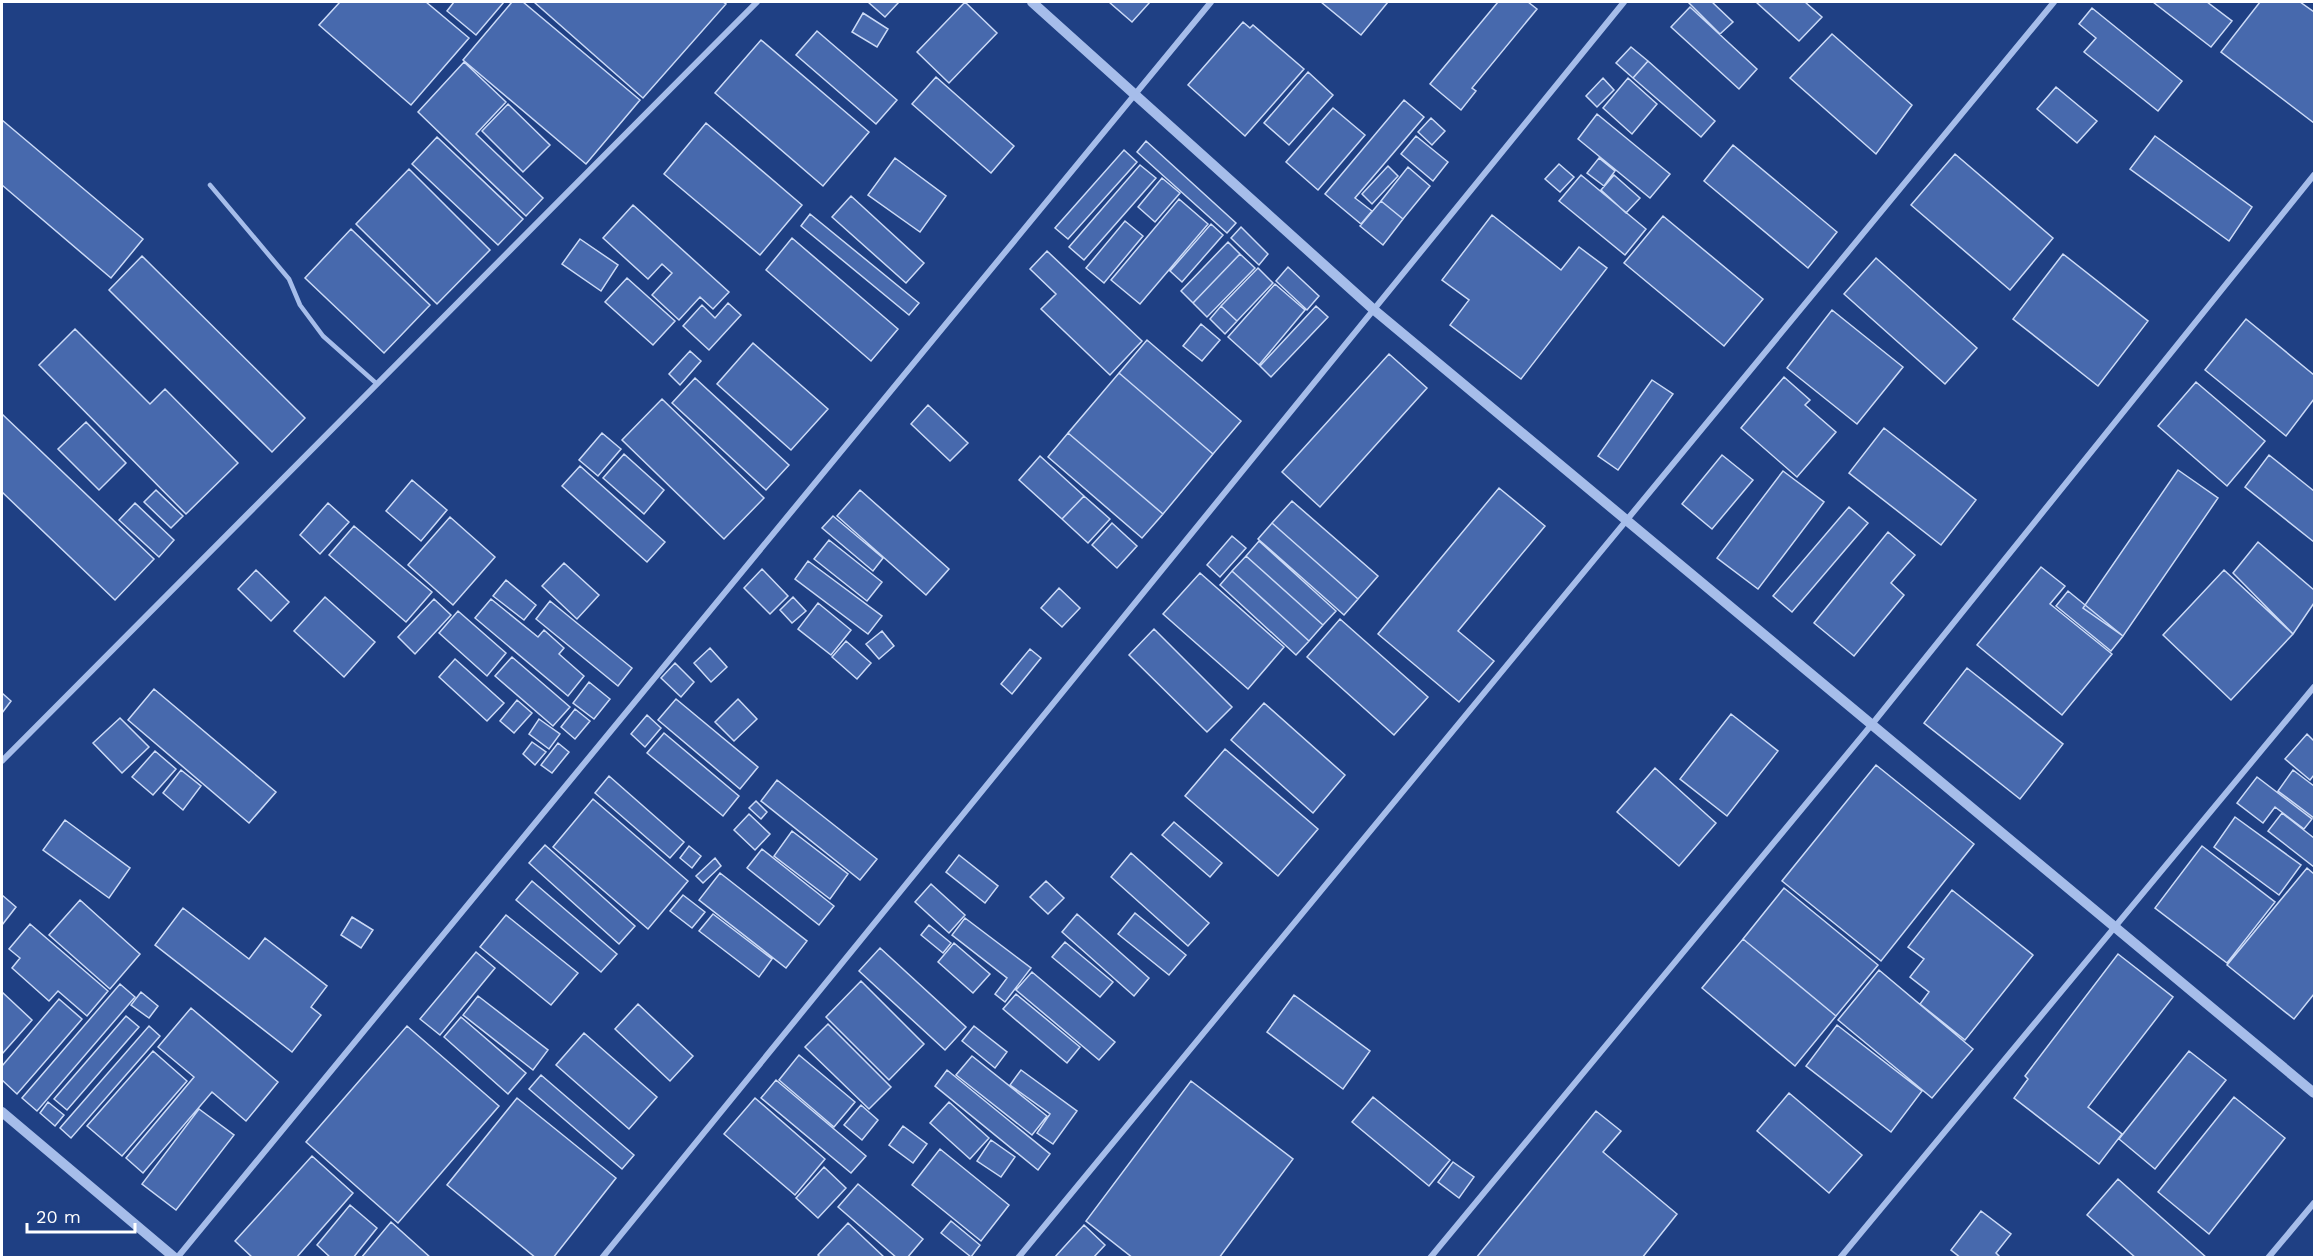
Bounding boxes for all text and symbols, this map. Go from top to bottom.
scale bar [27,1196,135,1234]
text: 20 m [36,1206,81,1227]

